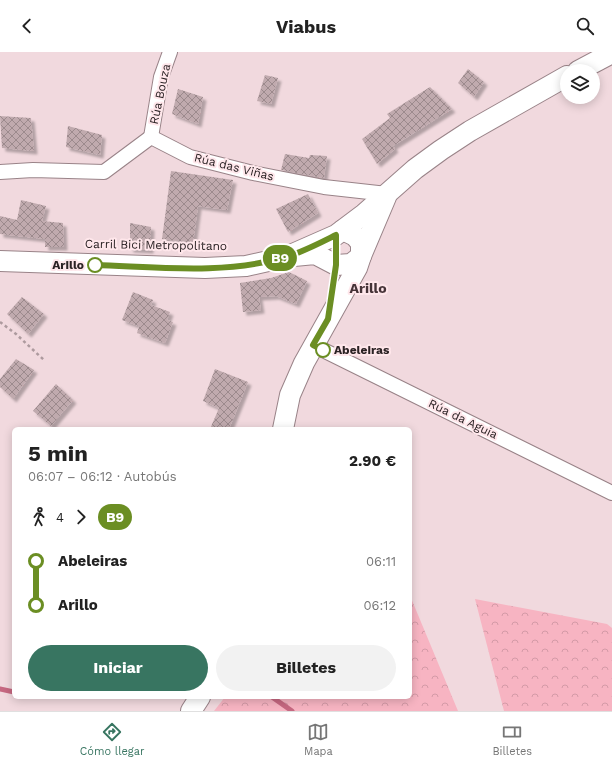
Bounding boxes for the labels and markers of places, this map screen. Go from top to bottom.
marker: Arillo [87,257,103,273]
place label: Arillo [52,258,84,272]
marker: Abeleiras [315,342,331,358]
place label: Abeleiras [334,343,390,357]

